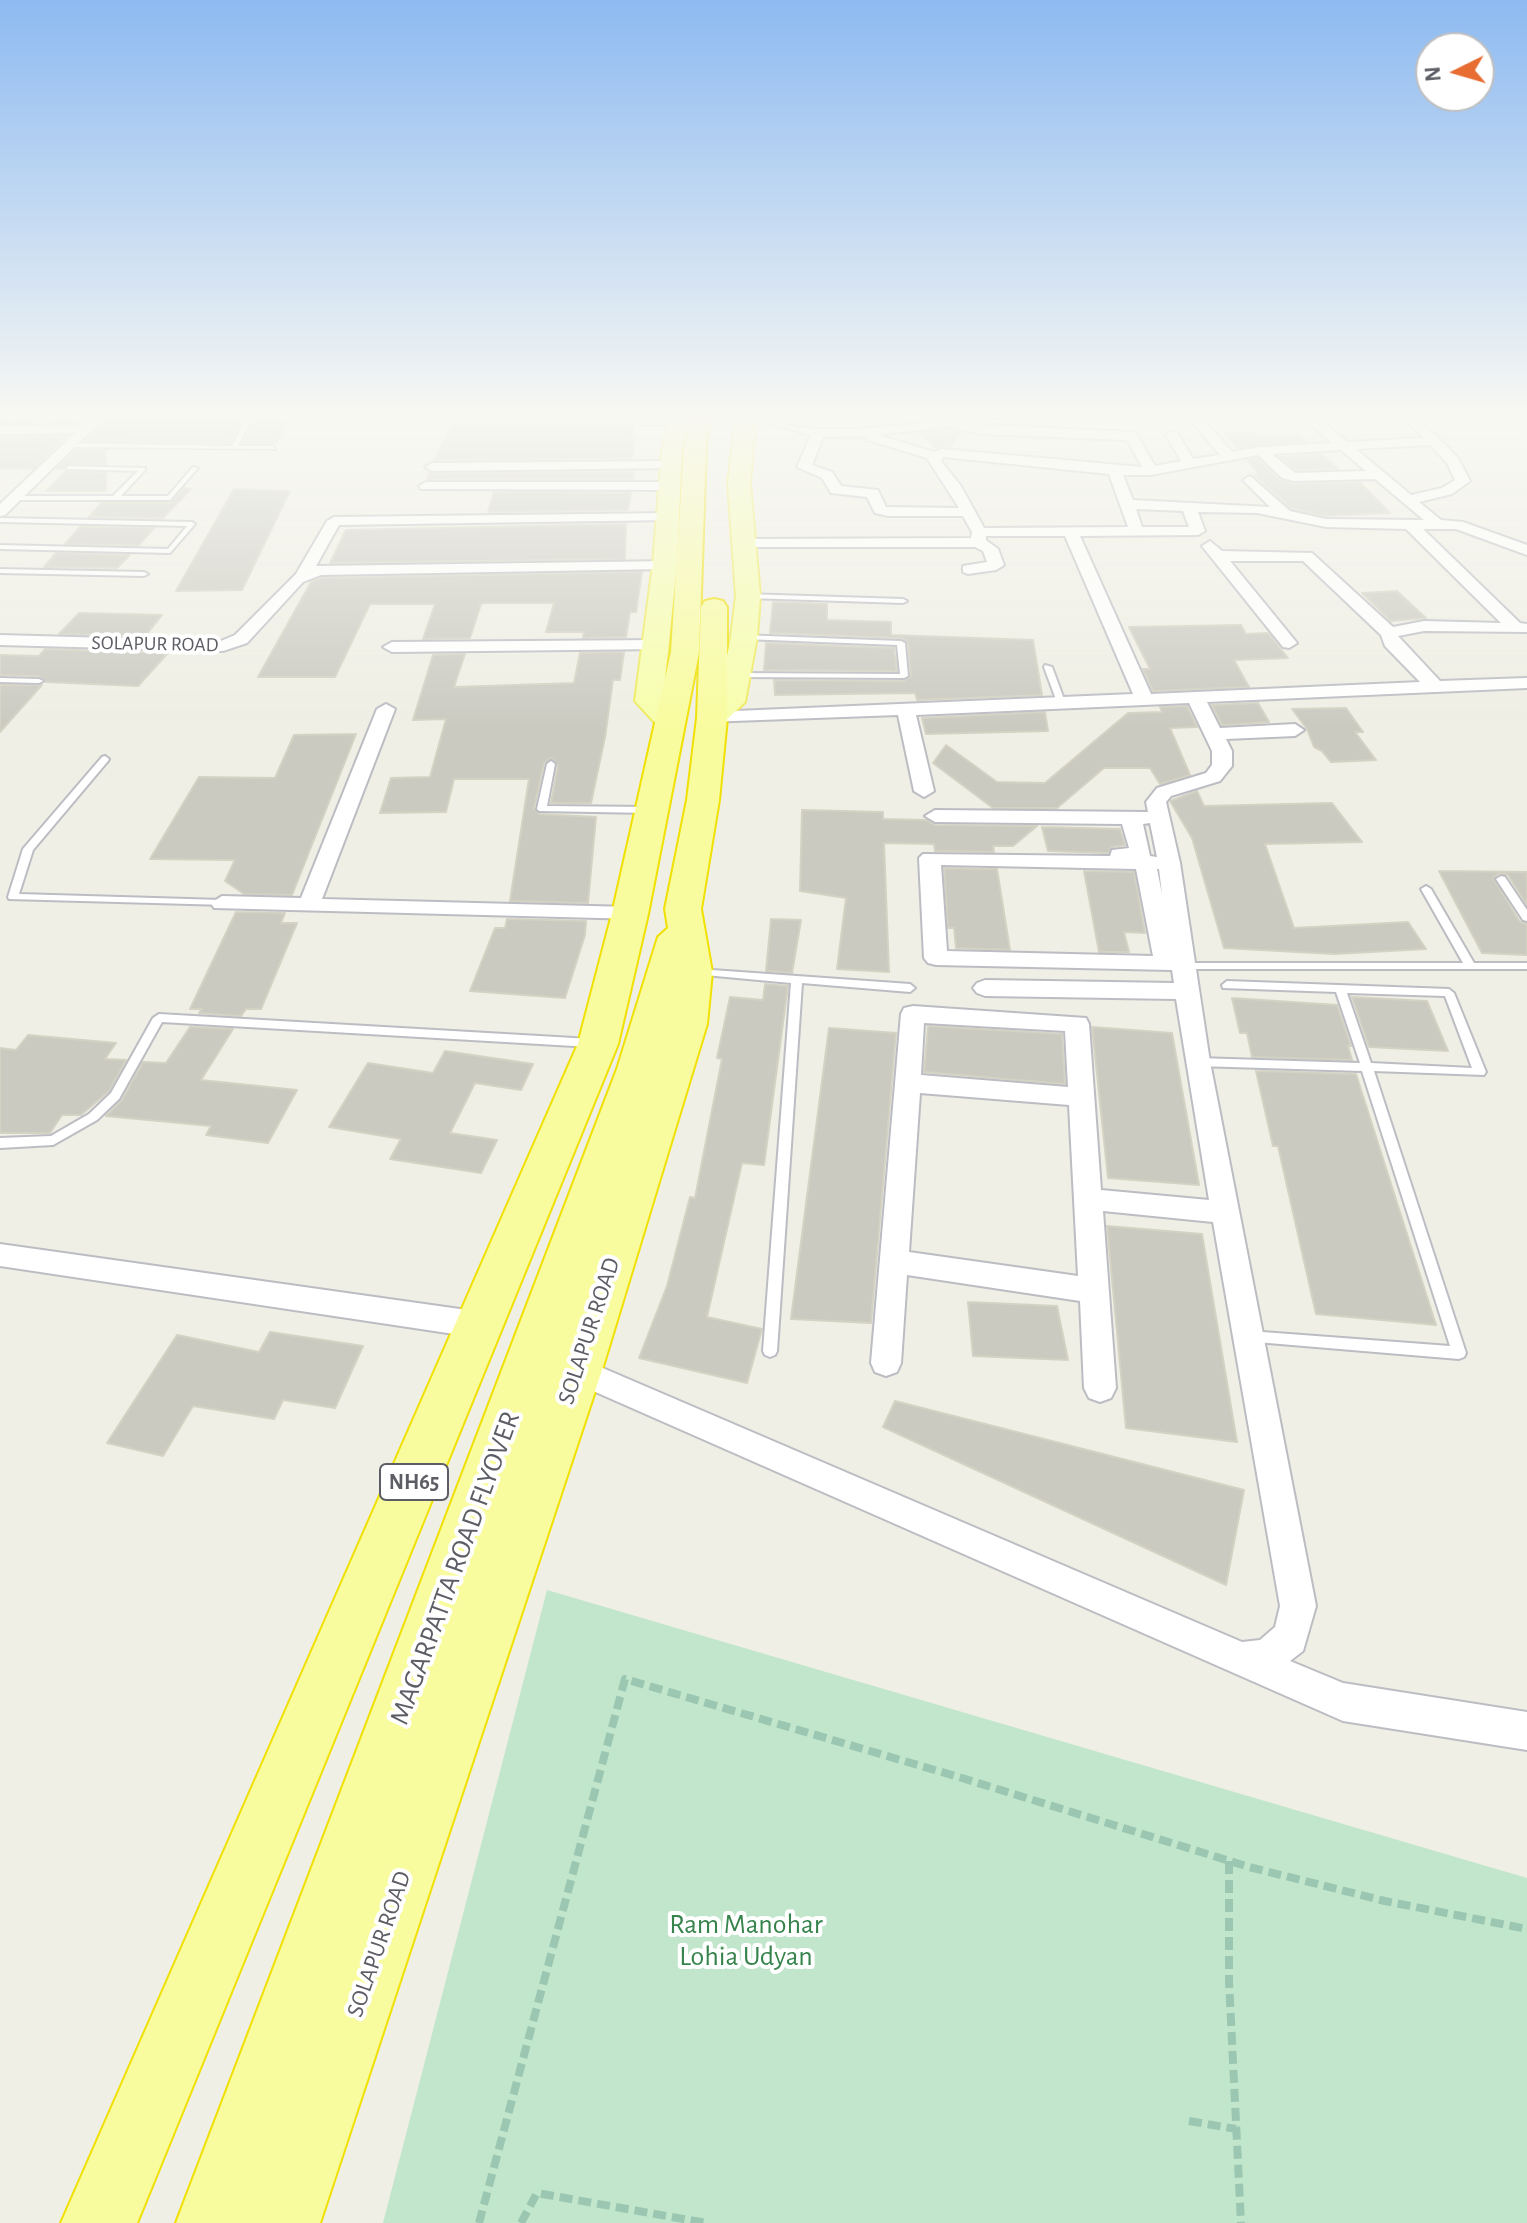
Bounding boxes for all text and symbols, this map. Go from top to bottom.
north arrow [1415,32,1495,112]
text: N [1421,65,1445,83]
street label: SOLAPUR ROAD [91,631,219,657]
street label: SOLAPUR ROAD [552,1254,626,1408]
street label: MAGARPATTA ROAD FLYOVER [383,1407,527,1729]
road number: NH65 [380,1464,448,1500]
street label: SOLAPUR ROAD [341,1867,417,2021]
park label: Ram Manohar Lohia Udyan [669,1908,823,1974]

